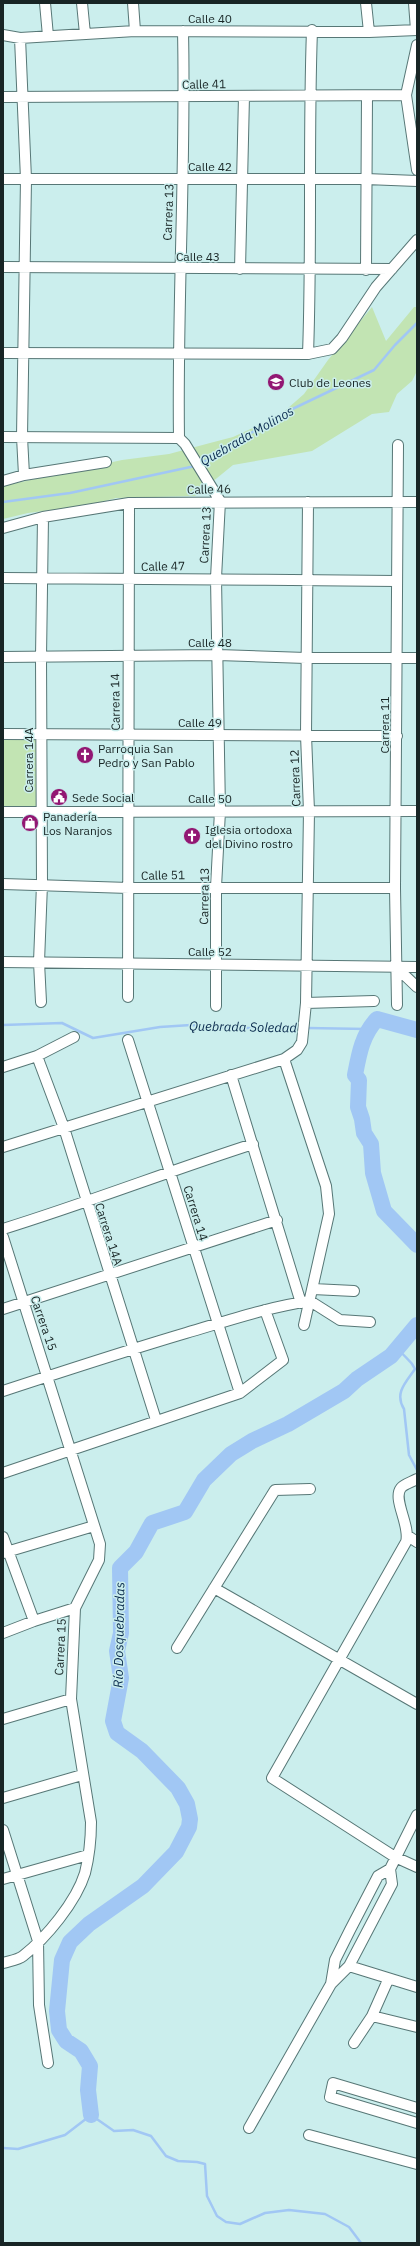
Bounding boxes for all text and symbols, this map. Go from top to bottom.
street label: Calle 40 [188,11,232,26]
street label: Calle 41 [182,76,226,92]
street label: Calle 42 [188,159,232,174]
street label: Carrera 13 [160,183,176,241]
street label: Calle 43 [176,249,220,264]
school or university icon: Club de Leones [266,372,286,392]
place label: Club de Leones [289,375,371,390]
water label: Quebrada Molinos [197,402,297,470]
street label: Calle 46 [187,481,231,497]
street label: Carrera 13 [196,506,214,564]
street label: Calle 47 [141,558,185,574]
street label: Calle 48 [188,635,232,650]
street label: Carrera 14 [107,673,123,731]
street label: Carrera 11 [377,696,392,754]
street label: Calle 49 [178,715,222,730]
street label: Carrera 14A [21,727,36,792]
place label: Parroquia San Pedro y San Pablo [98,741,195,770]
church icon: Parroquia San Pedro y San Pablo [75,745,95,765]
street label: Carrera 12 [287,749,303,807]
public building icon: Sede Social [49,787,69,807]
place label: Sede Social [72,790,134,805]
street label: Calle 50 [188,791,232,806]
place label: Panadería Los Naranjos [43,809,112,838]
shop icon: Panadería Los Naranjos [20,813,40,833]
place label: Iglesia ortodoxa del Divino rostro [205,822,293,851]
church icon: Iglesia ortodoxa del Divino rostro [182,826,202,846]
street label: Calle 51 [141,867,185,883]
street label: Carrera 13 [196,867,212,925]
street label: Calle 52 [188,944,232,959]
water label: Quebrada Soledad [189,1018,298,1036]
street label: Carrera 14 [180,1183,212,1243]
street label: Carrera 14A [92,1201,126,1267]
street label: Carrera 15 [28,1294,60,1352]
water label: Río Dosquebradas [110,1582,128,1688]
street label: Carrera 15 [51,1618,69,1676]

